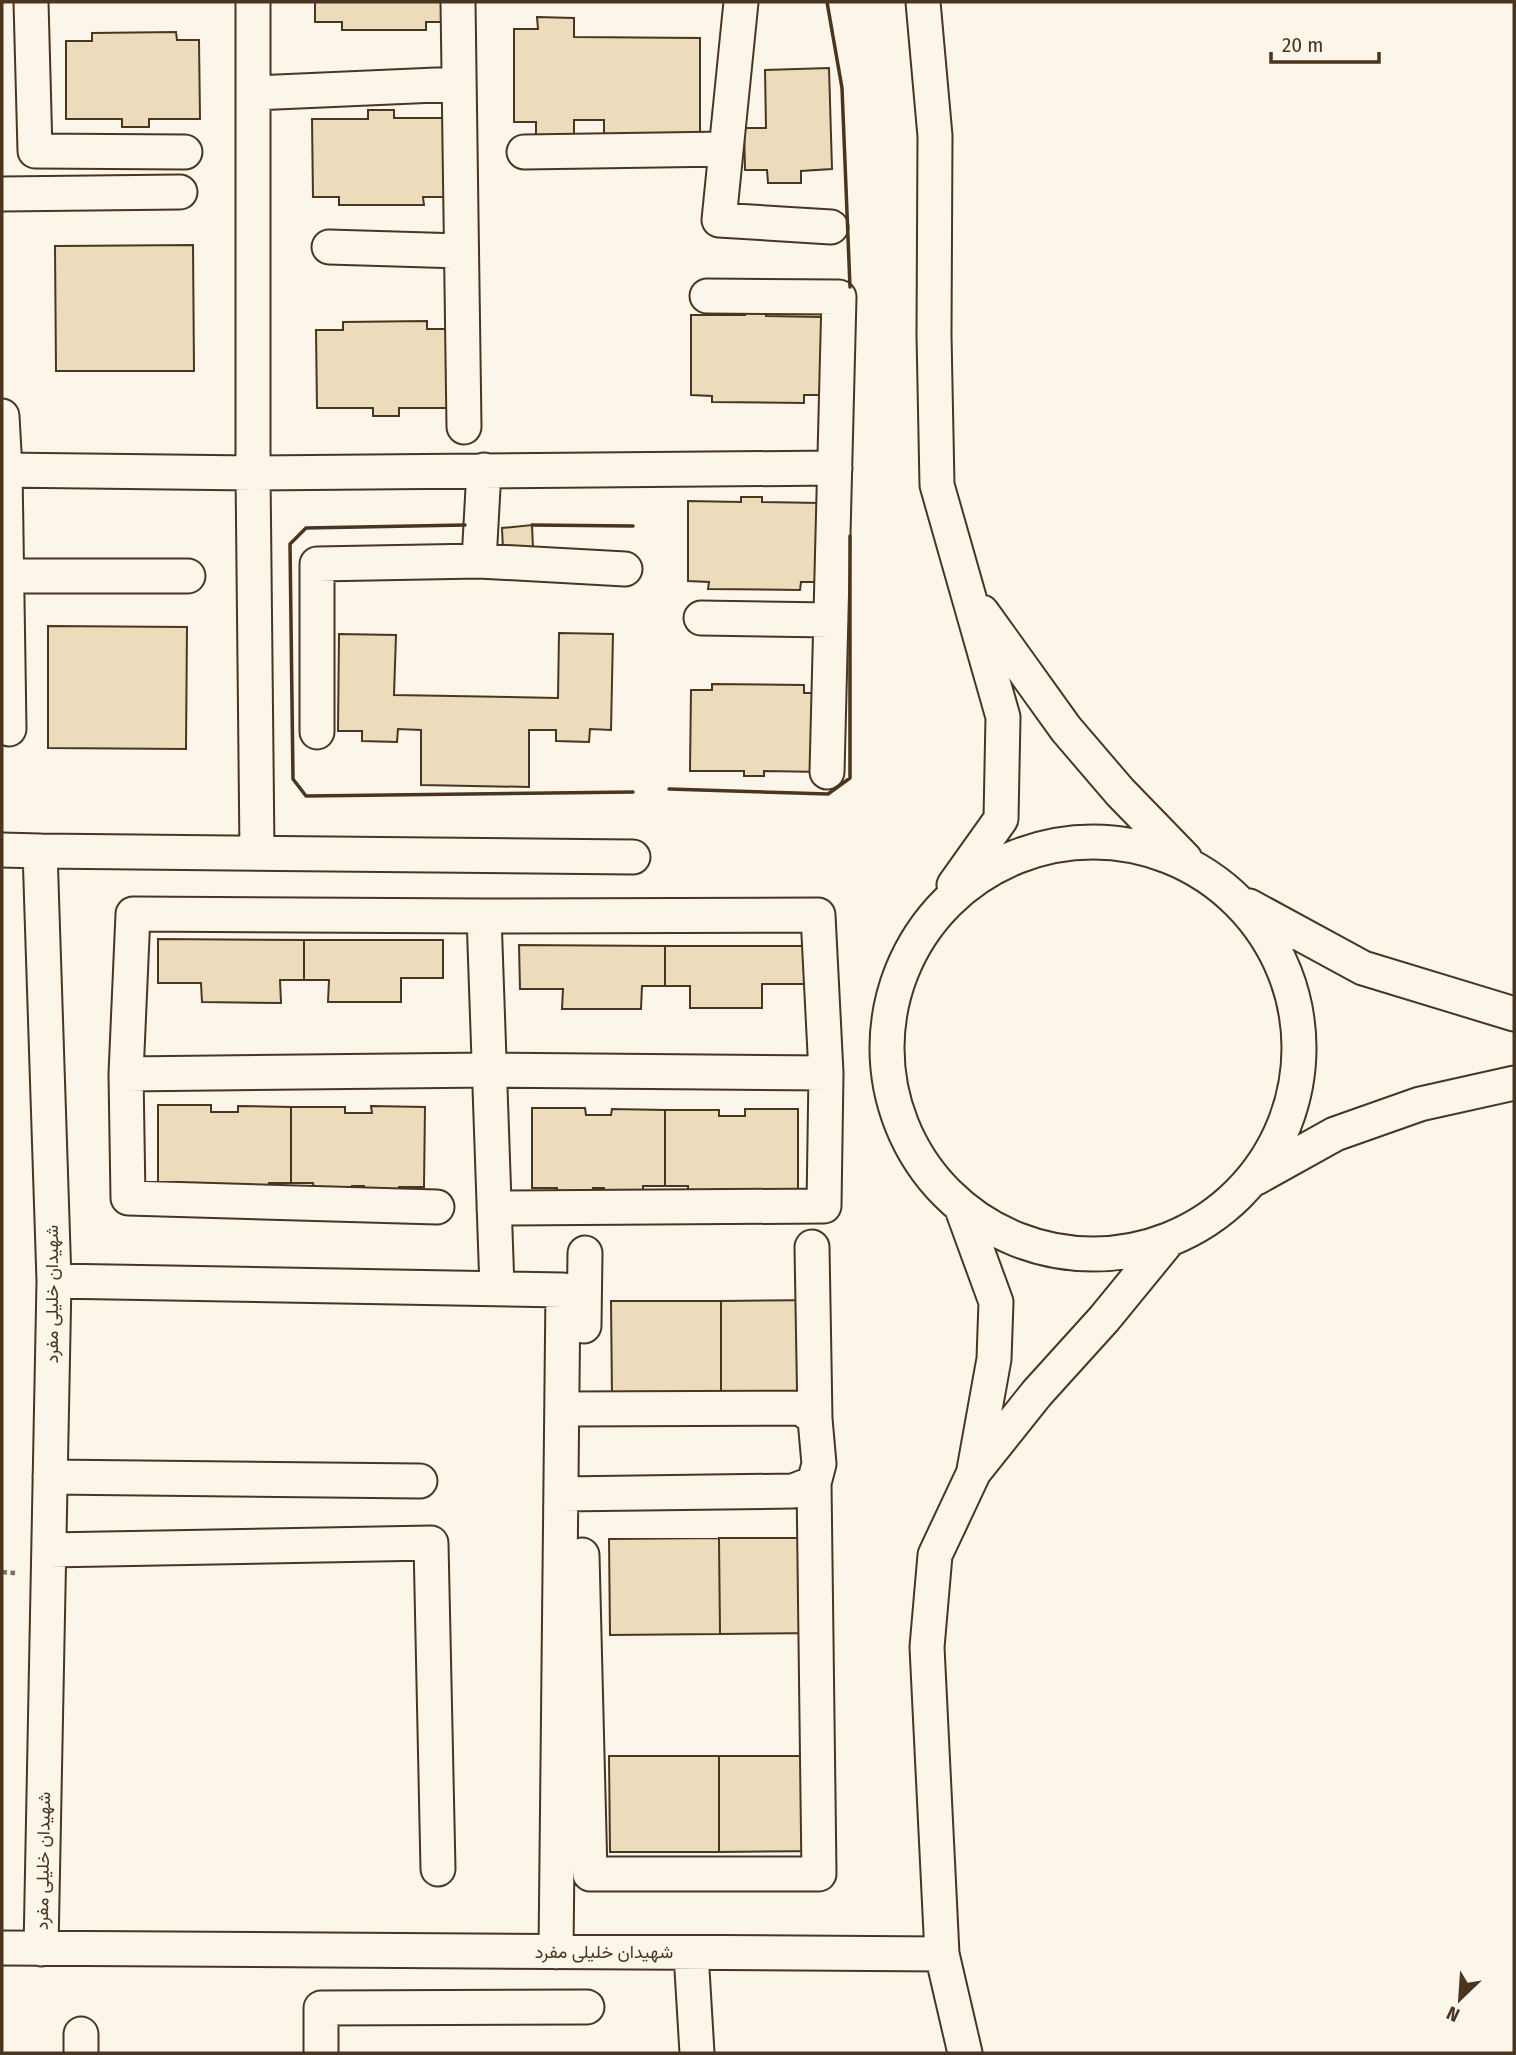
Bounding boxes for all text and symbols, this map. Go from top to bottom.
scale bar [1271,21,1380,65]
text: 20 m [1282,32,1323,58]
street label: شهیدان خلیلی مفرد [41,1225,63,1363]
street label: شهیدان خلیلی مفرد [31,1792,55,1930]
street label: شهیدان خلیلی مفرد [535,1941,673,1963]
north arrow [1425,1964,1495,2034]
text: N [1443,2001,1463,2027]

